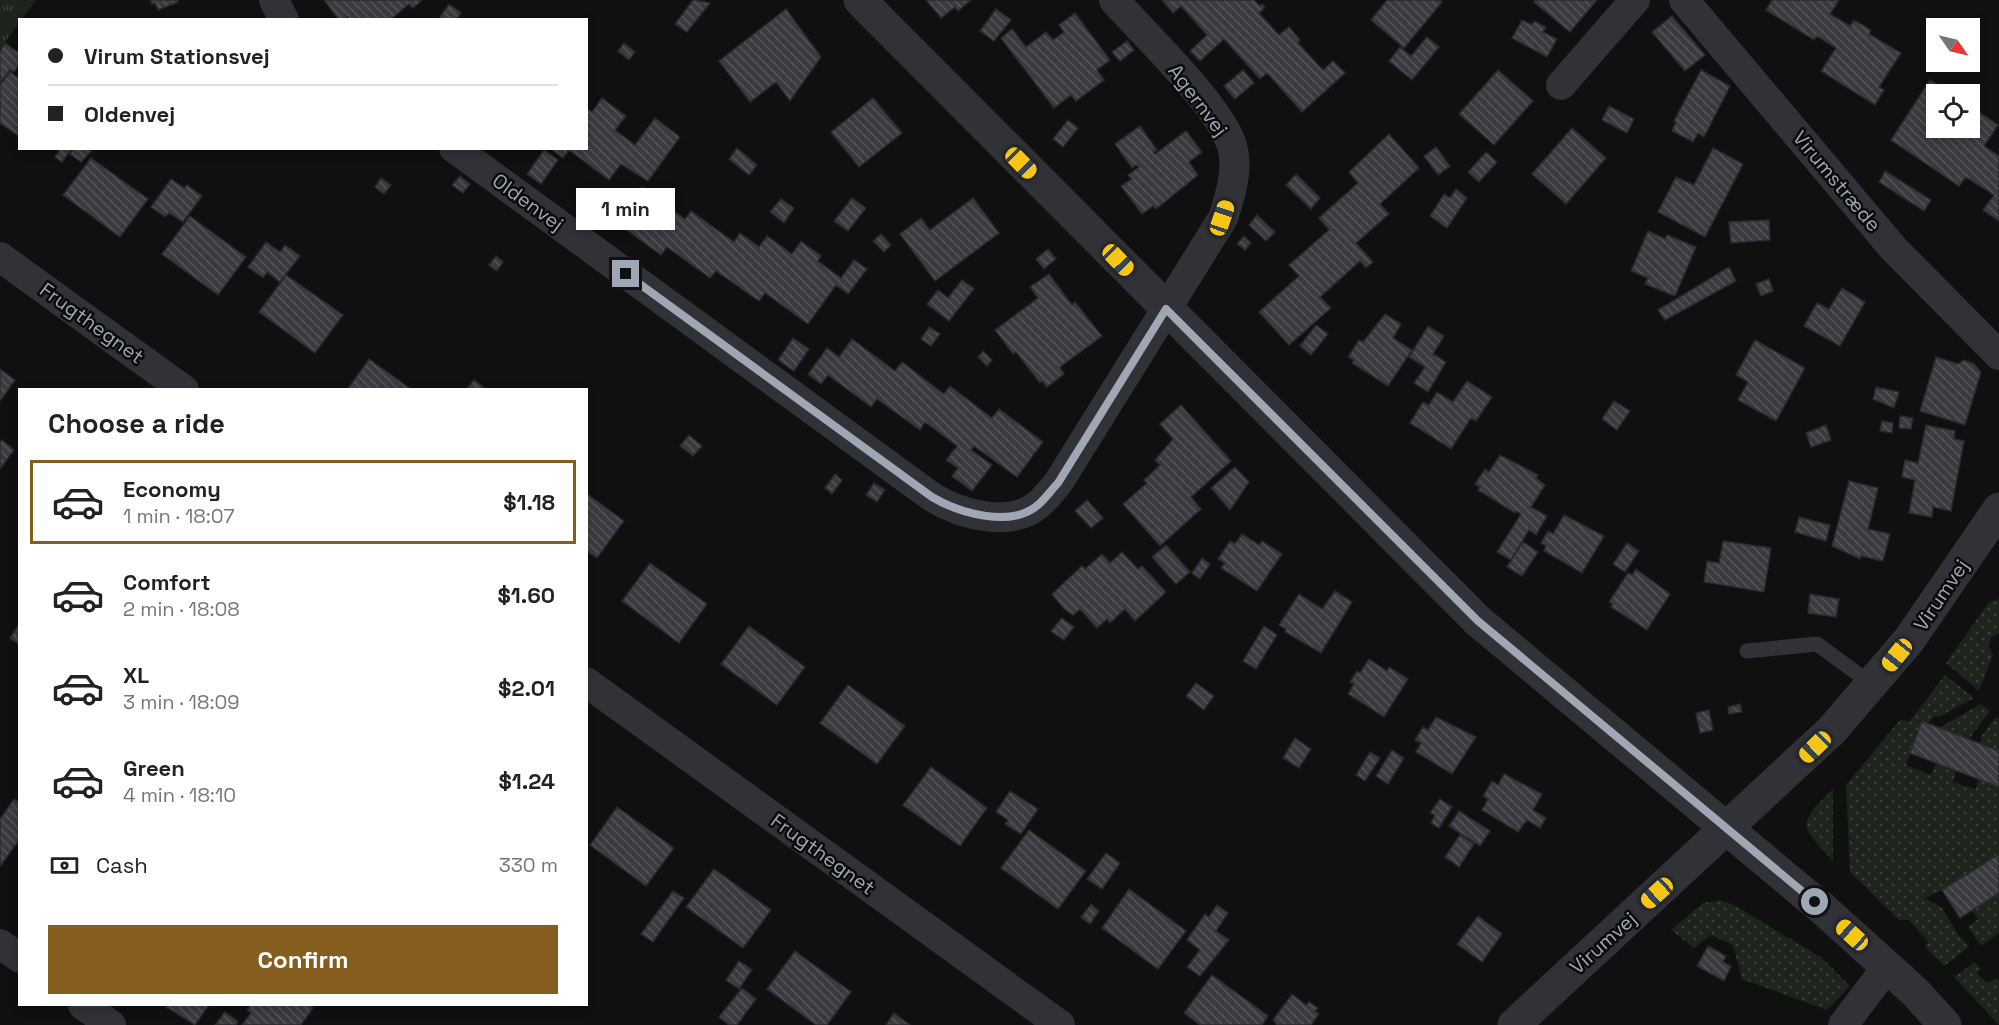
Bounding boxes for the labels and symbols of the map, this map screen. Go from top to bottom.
north arrow [1926,18,1980,72]
street label: Agernvej [1162,59,1234,141]
street label: Virumstræde [1787,125,1887,237]
car [1002,144,1040,182]
street label: Oldenvej [487,167,569,237]
callout: 1 min [576,187,676,229]
car [1208,198,1236,238]
car [1099,241,1137,279]
route end [612,260,639,287]
street label: Frugthegnet [35,276,149,370]
street label: Virumvej [1908,554,1974,636]
car [1879,635,1915,675]
car [1796,728,1834,766]
street label: Frugthegnet [766,807,880,901]
car [1638,874,1676,912]
route start [1801,888,1828,915]
street label: Virumvej [1564,906,1642,980]
car [1833,916,1871,954]

